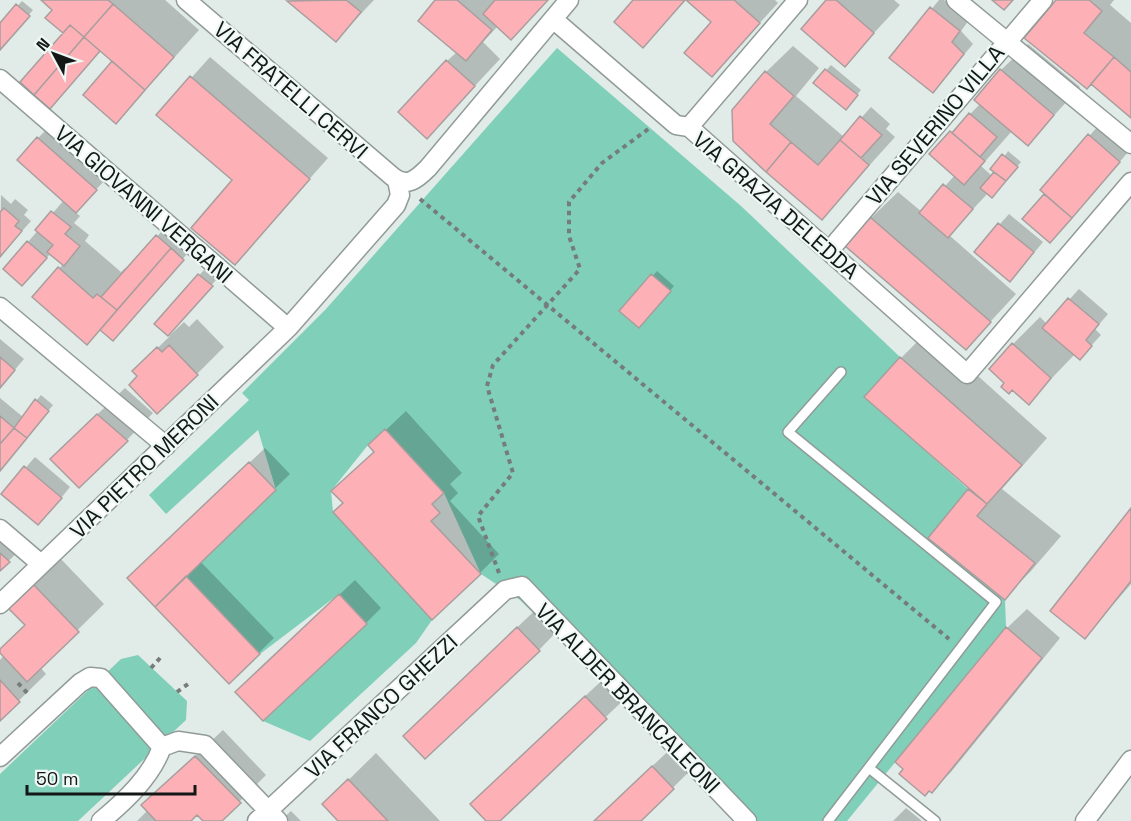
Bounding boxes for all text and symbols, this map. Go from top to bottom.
street label: VIA FRATELLI CERVI [208,15,374,165]
north arrow [24,24,84,84]
text: N [32,34,55,55]
street label: VIA SEVERINO VILLA [860,39,1010,211]
street label: VIA GIOVANNI VERGANI [49,119,239,289]
street label: VIA GRAZIA DELEDDA [687,125,865,285]
street label: VIA PIETRO MERONI [64,388,224,544]
street label: VIA ALDER BRANCALEONI [530,597,726,799]
street label: VIA FRANCO GHEZZI [299,628,463,784]
scale bar [27,758,195,796]
text: 50 m [36,767,78,790]

